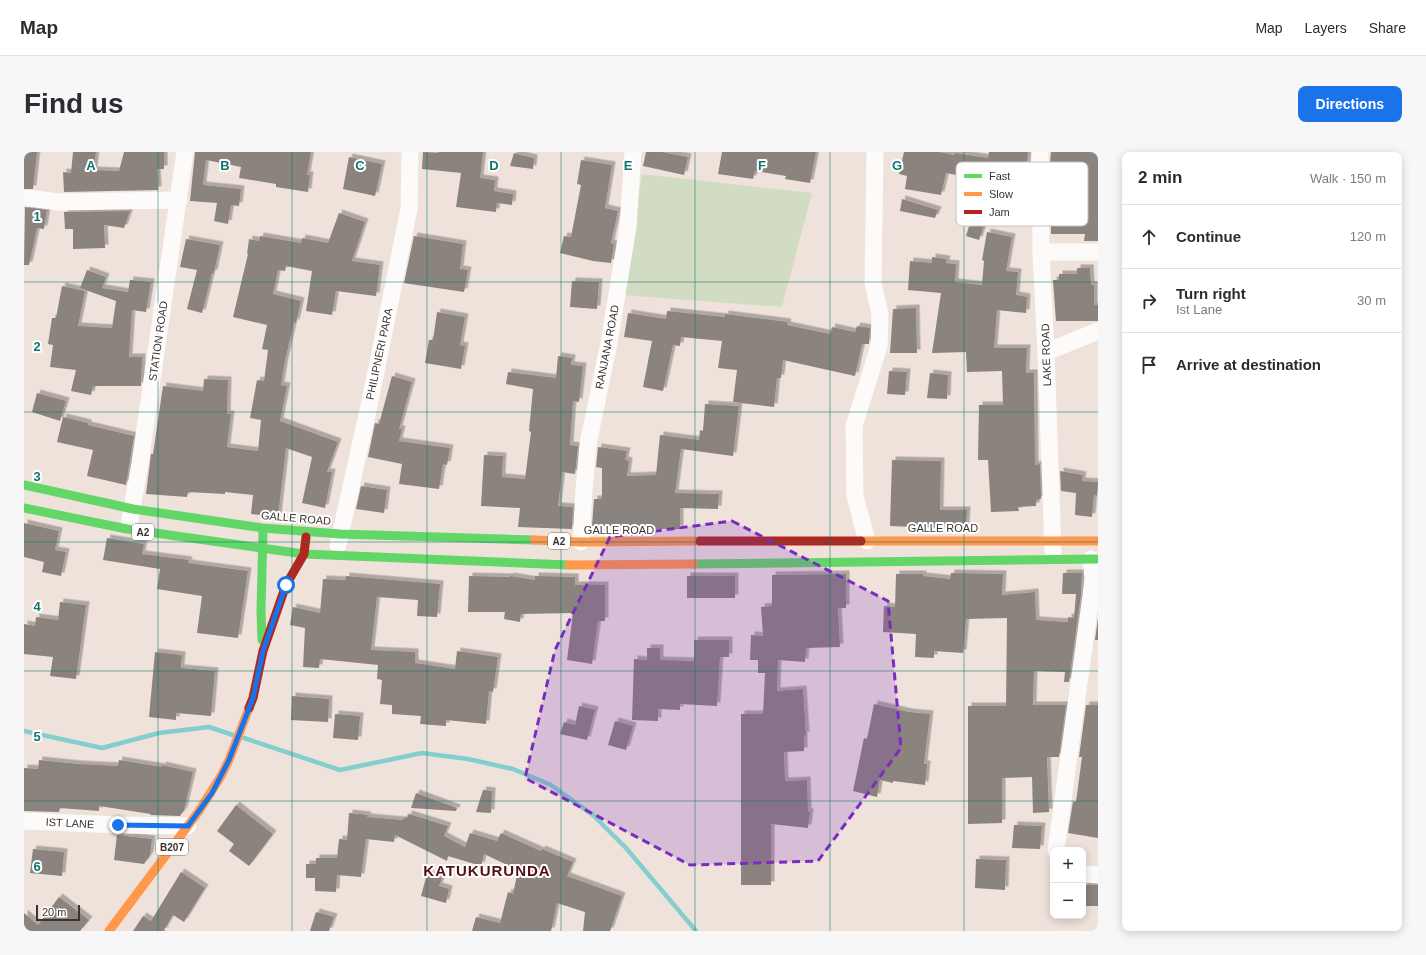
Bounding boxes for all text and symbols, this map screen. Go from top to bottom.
text: Map [20,17,58,38]
text: Map [1255,20,1283,36]
text: Layers [1305,20,1347,36]
text: Share [1369,20,1406,36]
button: Directions [1298,86,1402,122]
text: Find us [24,88,124,119]
text: A [86,158,96,173]
text: B [220,158,230,173]
text: C [355,158,365,173]
text: D [489,158,499,173]
text: E [624,158,633,173]
text: F [758,158,766,173]
text: G [892,158,902,173]
legend [956,162,1088,226]
text: 2 min [1138,168,1182,187]
text: Fast [989,170,1010,182]
text: Walk · 150 m [1310,171,1386,186]
text: Slow [989,188,1013,200]
text: Jam [989,206,1010,218]
text: 1 [33,209,41,224]
icon: ahead [1138,226,1160,248]
text: Continue [1176,228,1241,245]
text: 120 m [1350,229,1386,244]
text: Turn right [1176,285,1246,302]
icon: right [1138,290,1160,312]
text: 30 m [1357,293,1386,308]
street label: STATION ROAD [146,300,170,382]
text: Ist Lane [1176,302,1222,317]
street label: RANJANA ROAD [593,304,621,390]
street label: PHILIPNERI PARA [363,306,395,401]
street label: LAKE ROAD [1039,323,1053,387]
text: 2 [33,339,41,354]
icon: arrive [1138,354,1160,376]
text: Arrive at destination [1176,356,1321,373]
text: 3 [33,469,41,484]
street label: GALLE ROAD [260,509,332,527]
street label: GALLE ROAD [908,522,978,534]
road number: A2 [132,524,154,540]
street label: GALLE ROAD [584,524,654,536]
road number: A2 [548,533,570,549]
route start [277,576,295,594]
text: 4 [33,599,41,614]
text: 5 [33,729,41,744]
street label: IST LANE [45,816,95,830]
route end [109,816,127,834]
road number: B207 [156,839,188,855]
map controls [1050,847,1086,919]
button: + [1050,847,1086,883]
text: 6 [33,859,41,874]
district label: KATUKURUNDA [423,862,551,879]
button: − [1050,883,1086,919]
scale bar [36,903,80,922]
text: 20 m [42,906,66,918]

